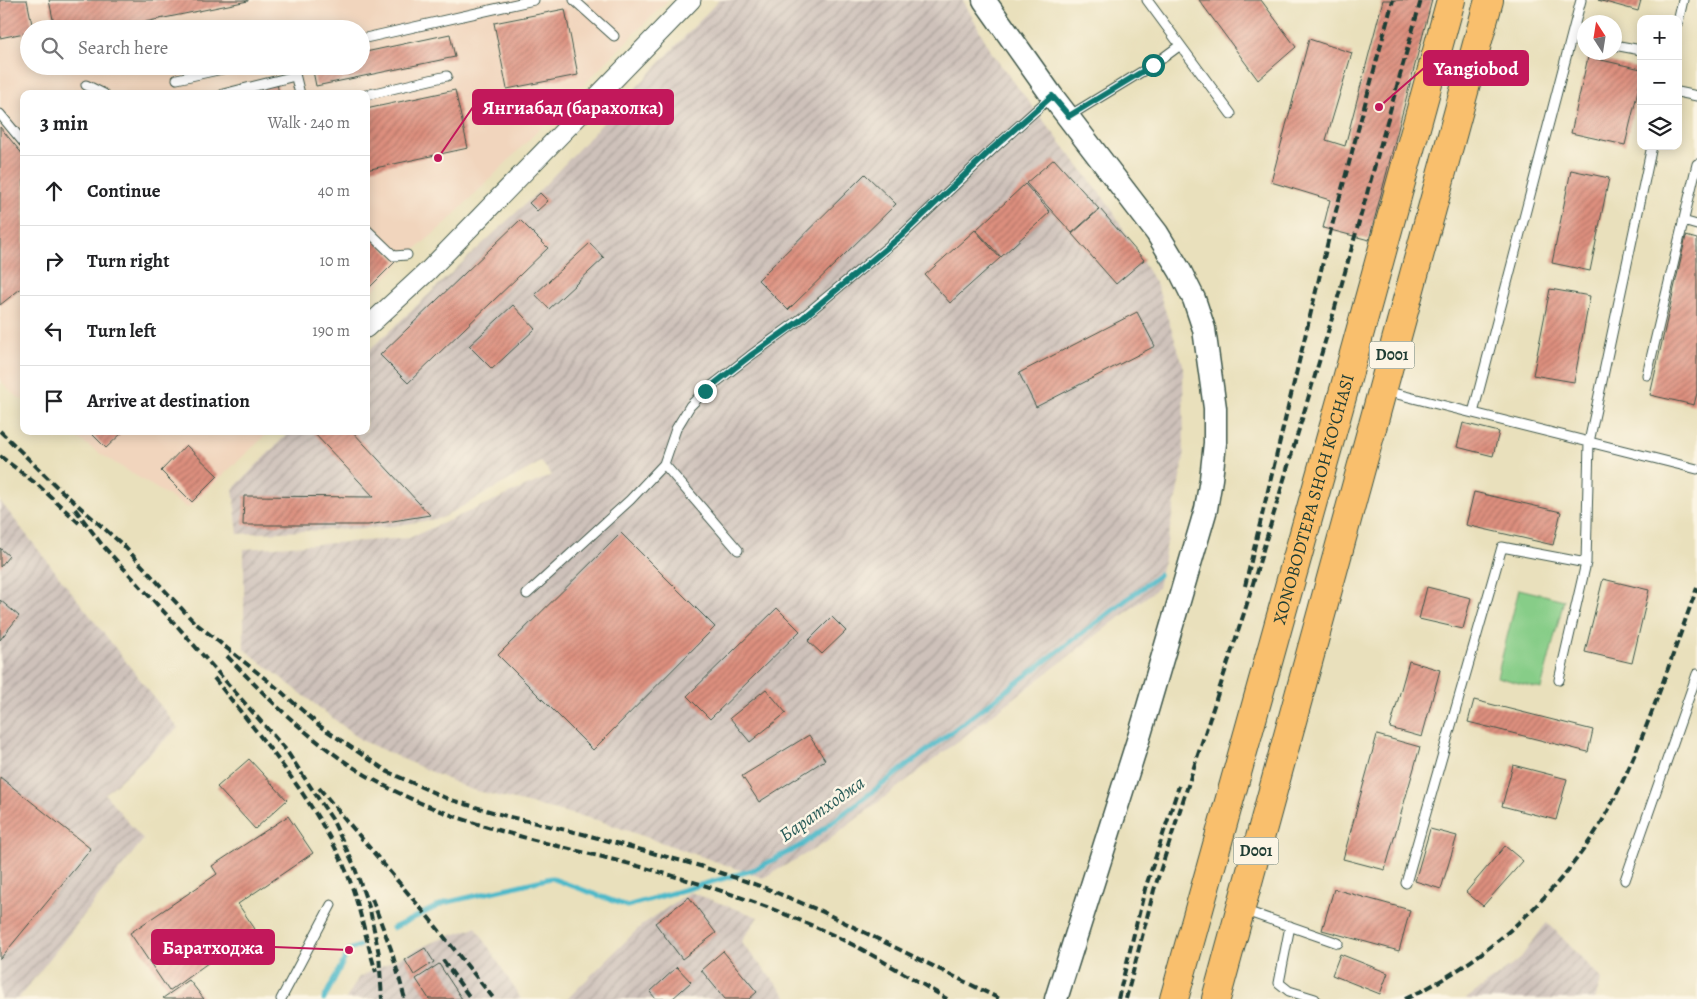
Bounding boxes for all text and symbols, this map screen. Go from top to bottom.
north arrow [1577,15,1622,60]
map controls [1637,15,1682,150]
button: + [1637,15,1682,60]
search box [20,20,370,75]
icon: search [38,34,66,62]
text: Search here [78,35,168,61]
callout: Yangiobod [1424,51,1528,85]
route start [1142,54,1165,77]
text: Yangiobod [1433,56,1519,82]
button: − [1637,60,1682,105]
callout: Янгиабад (барахолка) [473,90,673,124]
text: Янгиабад (барахолка) [483,95,663,121]
button: layers [1637,105,1682,150]
text: 3 min [40,109,88,137]
text: Walk · 240 m [268,112,350,134]
icon: ahead [40,177,68,205]
text: Continue [87,178,161,204]
text: 40 m [318,180,350,202]
icon: right [40,247,68,275]
text: Turn right [87,248,169,274]
text: 10 m [320,250,350,272]
icon: left [40,317,68,345]
text: Turn left [87,318,156,344]
text: 190 m [312,320,350,342]
road number: D001 [1370,342,1414,368]
street label: XONOBODTEPA SHOH KO'CHASI [1267,371,1360,627]
route end [694,380,717,403]
icon: arrive [40,387,68,415]
text: Arrive at destination [87,388,250,414]
water label: Баратходжа [774,770,870,848]
road number: D001 [1234,838,1278,864]
callout: Баратходжа [152,930,274,964]
text: Баратходжа [162,935,265,961]

